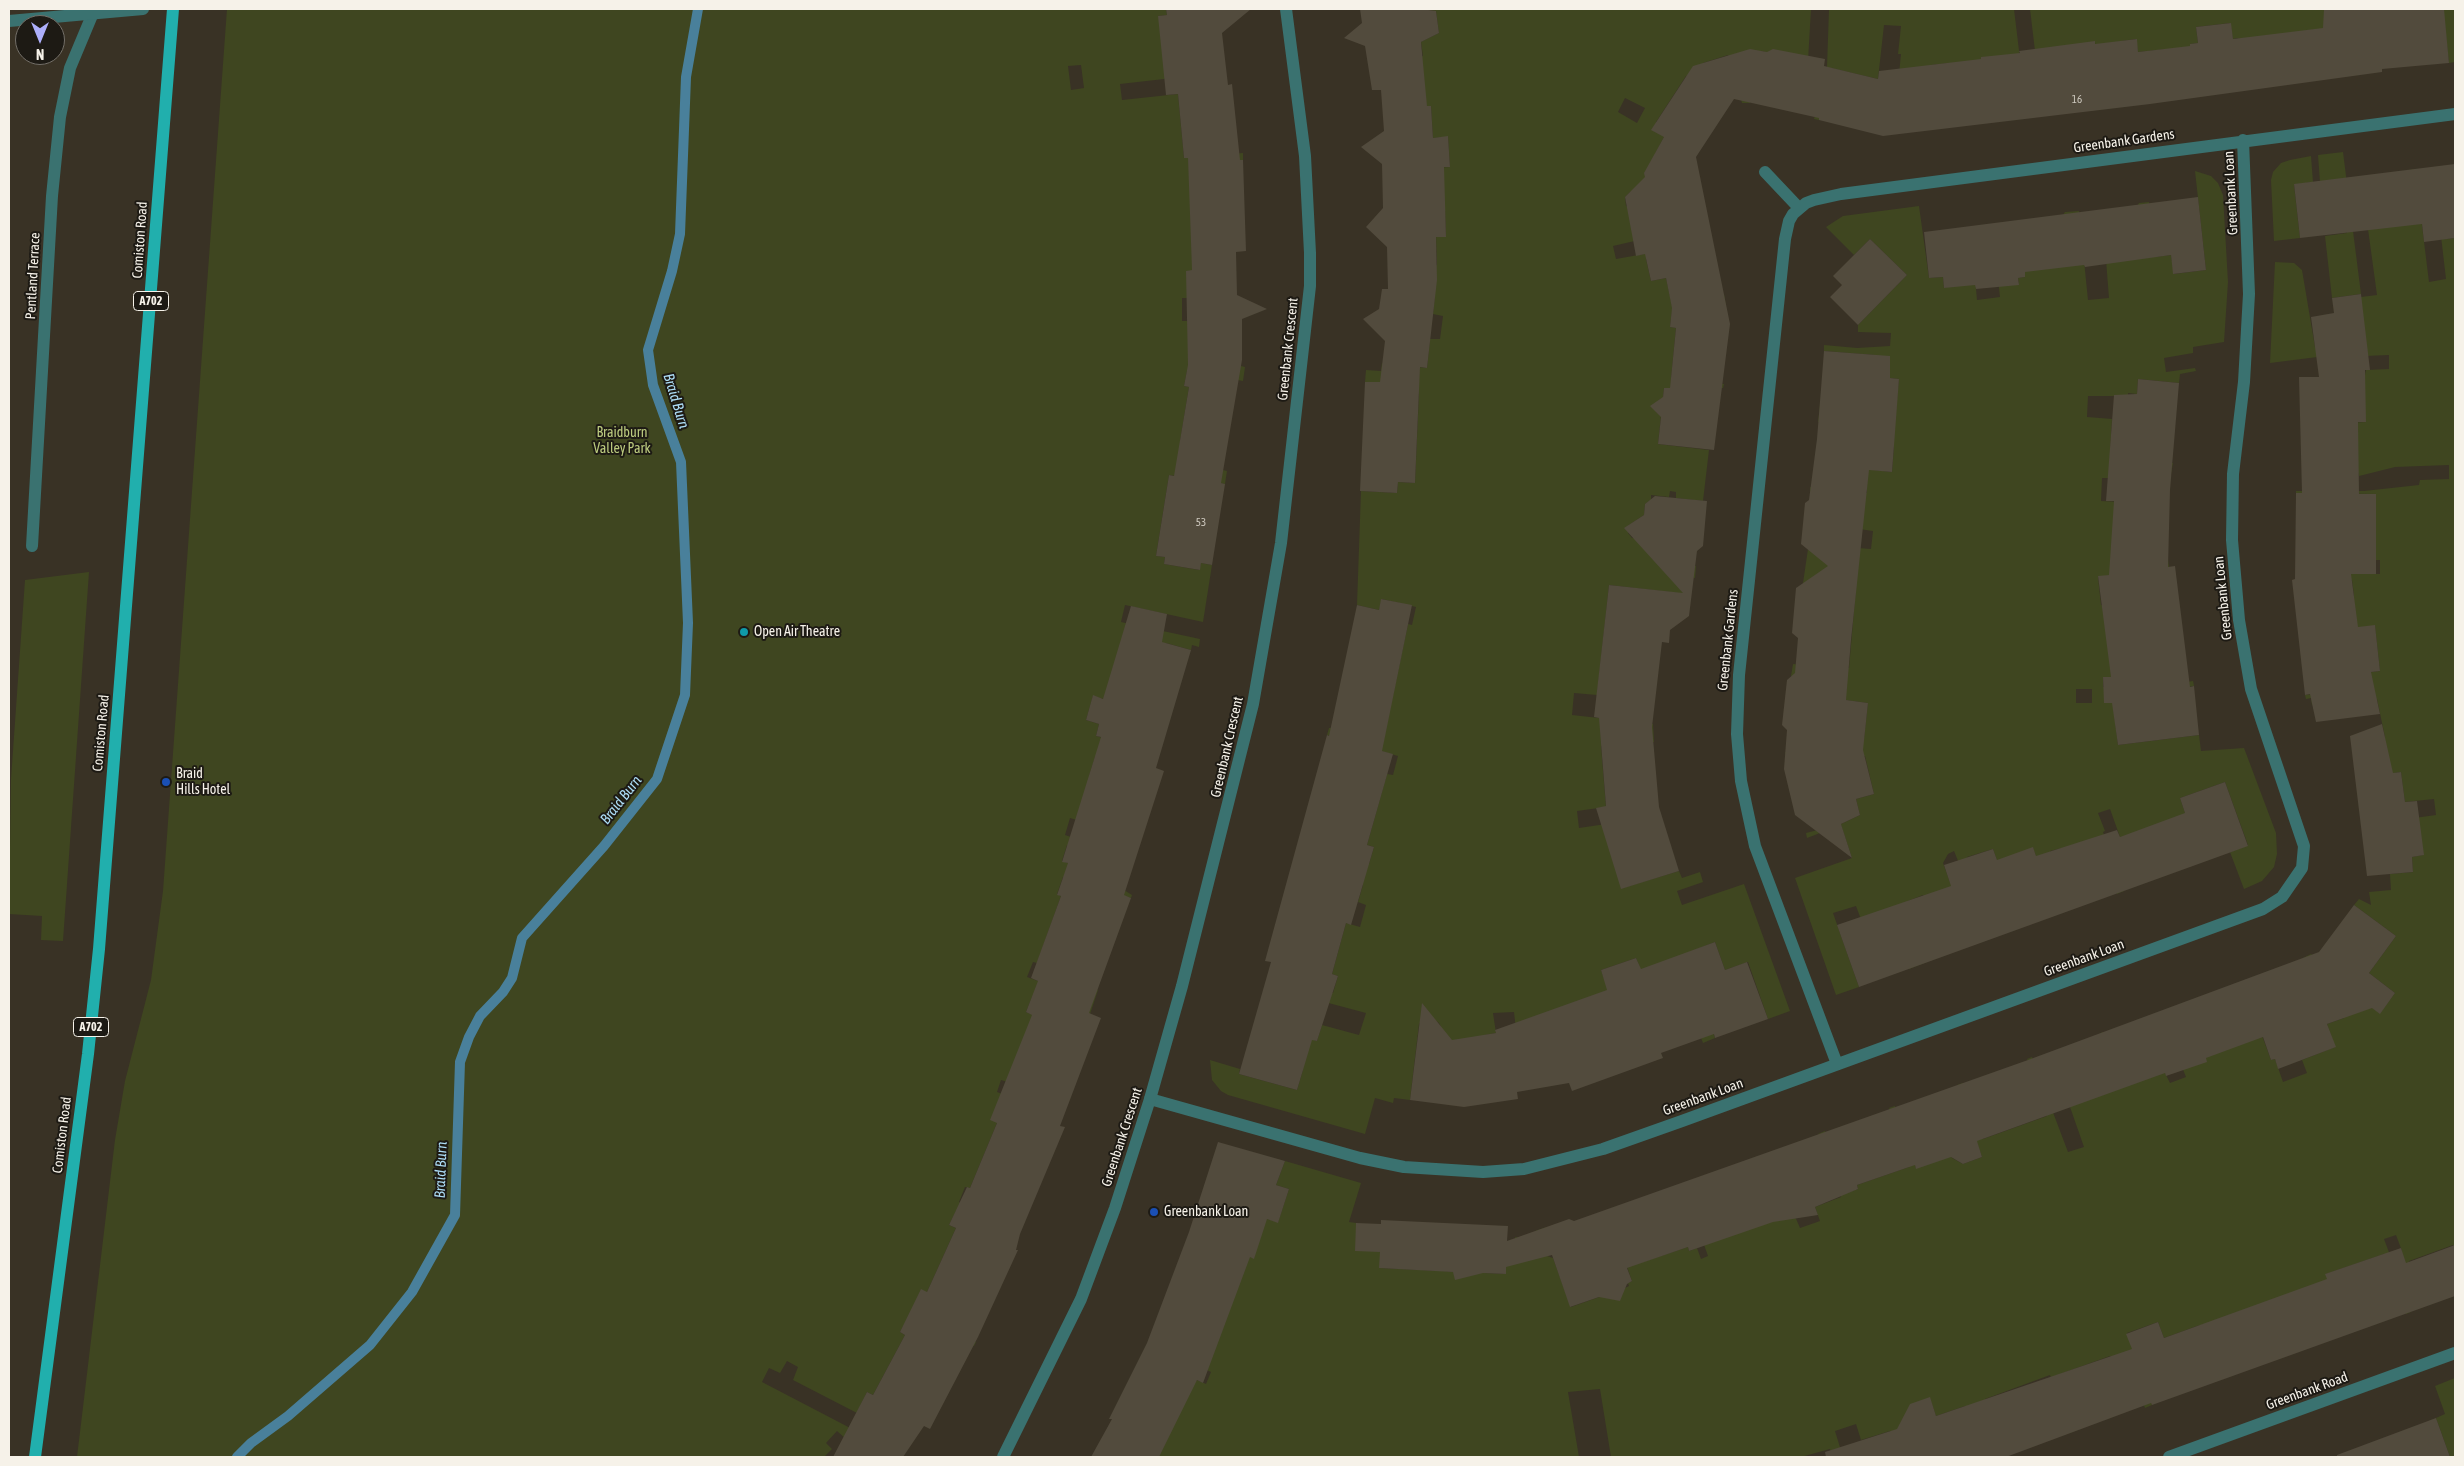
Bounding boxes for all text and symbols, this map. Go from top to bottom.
north arrow [15,15,65,65]
text: N [36,46,44,62]
house number: 16 [2072,93,2082,107]
street label: Greenbank Gardens [2072,126,2176,156]
street label: Greenbank Loan [2220,150,2242,236]
street label: Comiston Road [129,201,151,279]
street label: Pentland Terrace [22,232,44,320]
road number: A702 [134,292,168,310]
street label: Greenbank Crescent [1274,297,1302,401]
water label: Braid Burn [659,371,693,431]
park label: Braidburn Valley Park [593,425,651,458]
house number: 53 [1196,516,1206,530]
street label: Greenbank Loan [2210,555,2236,641]
street label: Greenbank Gardens [1714,589,1742,691]
place label: Open Air Theatre [754,624,840,640]
marker: Open Air Theatre [738,626,750,638]
street label: Comiston Road [89,694,113,772]
street label: Greenbank Crescent [1207,695,1247,799]
place label: Braid Hills Hotel [176,766,230,799]
water label: Braid Burn [596,772,646,828]
marker: Braid Hills Hotel [160,776,172,788]
street label: Greenbank Loan [2042,936,2126,980]
road number: A702 [74,1018,108,1036]
street label: Greenbank Loan [1661,1075,1745,1119]
street label: Greenbank Crescent [1098,1085,1146,1189]
street label: Comiston Road [49,1096,75,1174]
water label: Braid Burn [431,1141,451,1199]
place label: Greenbank Loan [1164,1204,1248,1220]
marker: Greenbank Loan [1148,1206,1160,1218]
street label: Greenbank Road [2264,1368,2350,1414]

